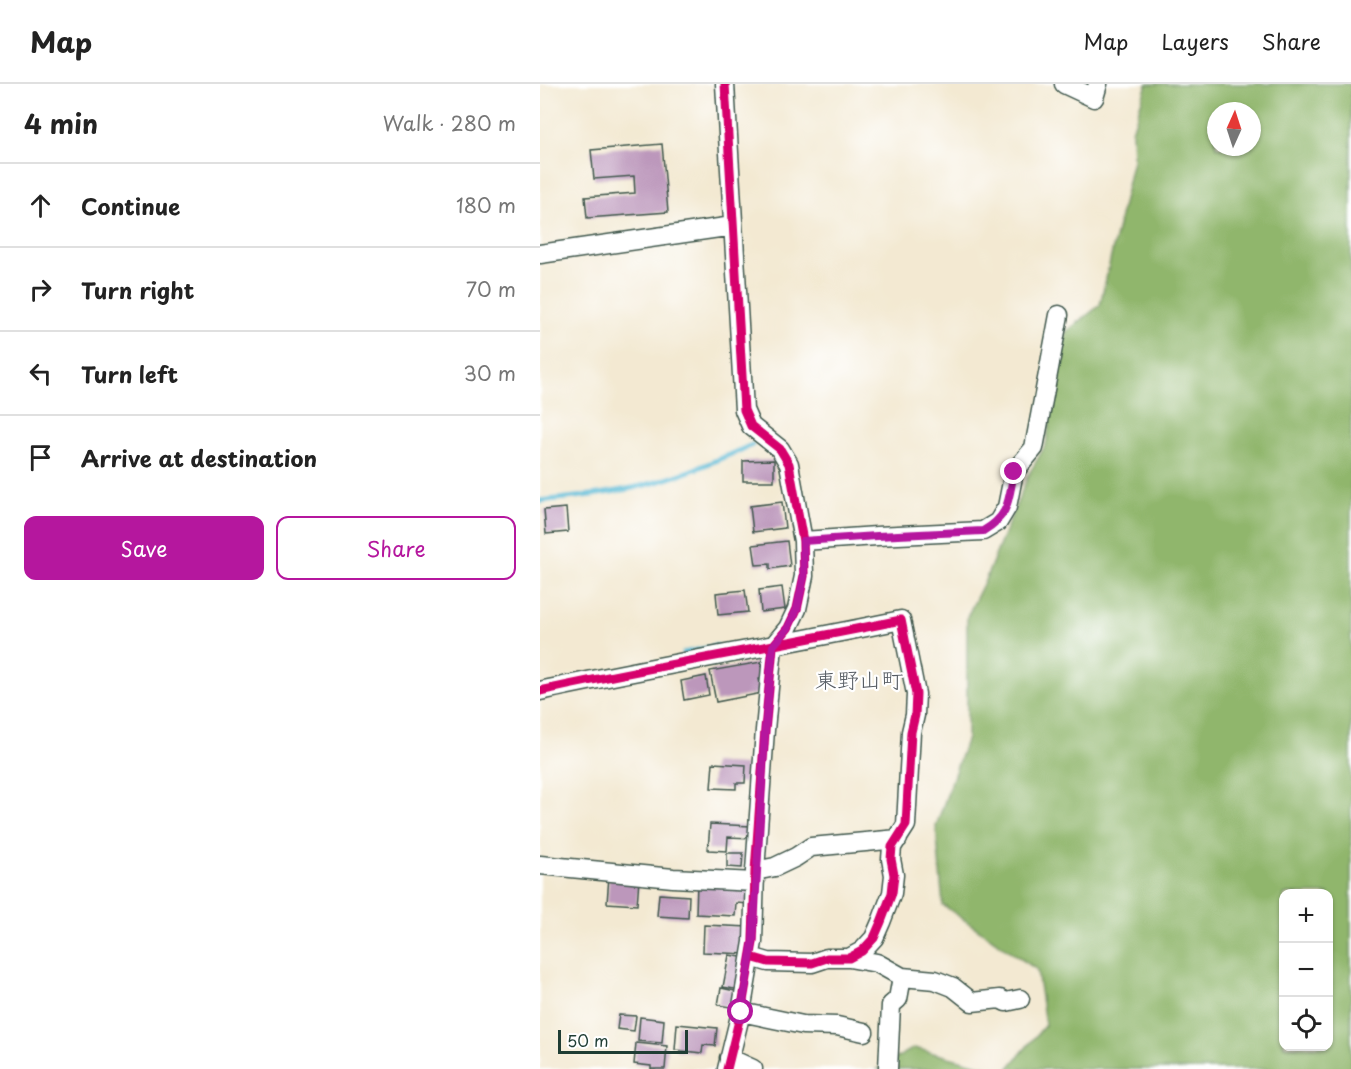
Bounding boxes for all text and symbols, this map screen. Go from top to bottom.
text: Map [30,20,92,63]
text: Map [1084,25,1128,57]
text: Layers [1161,25,1229,57]
text: Share [1262,25,1321,57]
north arrow [1207,102,1261,156]
text: 4 min [24,104,98,143]
text: Walk · 280 m [383,108,516,138]
icon: ahead [24,189,57,222]
text: Continue [81,189,180,222]
text: 180 m [456,190,516,220]
icon: right [24,273,57,306]
text: Turn right [81,273,194,306]
text: 70 m [466,274,516,304]
icon: left [24,357,57,390]
text: Turn left [81,357,178,390]
text: 30 m [463,358,516,388]
icon: arrive [24,441,57,474]
text: Arrive at destination [81,441,317,474]
route end [1000,458,1026,484]
button: Save [24,516,264,580]
button: Share [276,516,516,580]
district label: 東野山町 [815,662,903,695]
map controls [1279,889,1333,1051]
button: + [1279,889,1333,943]
button: − [1279,943,1333,997]
button: locate [1279,997,1333,1051]
route start [727,998,753,1024]
scale bar [558,1027,688,1054]
text: 50 m [567,1028,608,1052]

